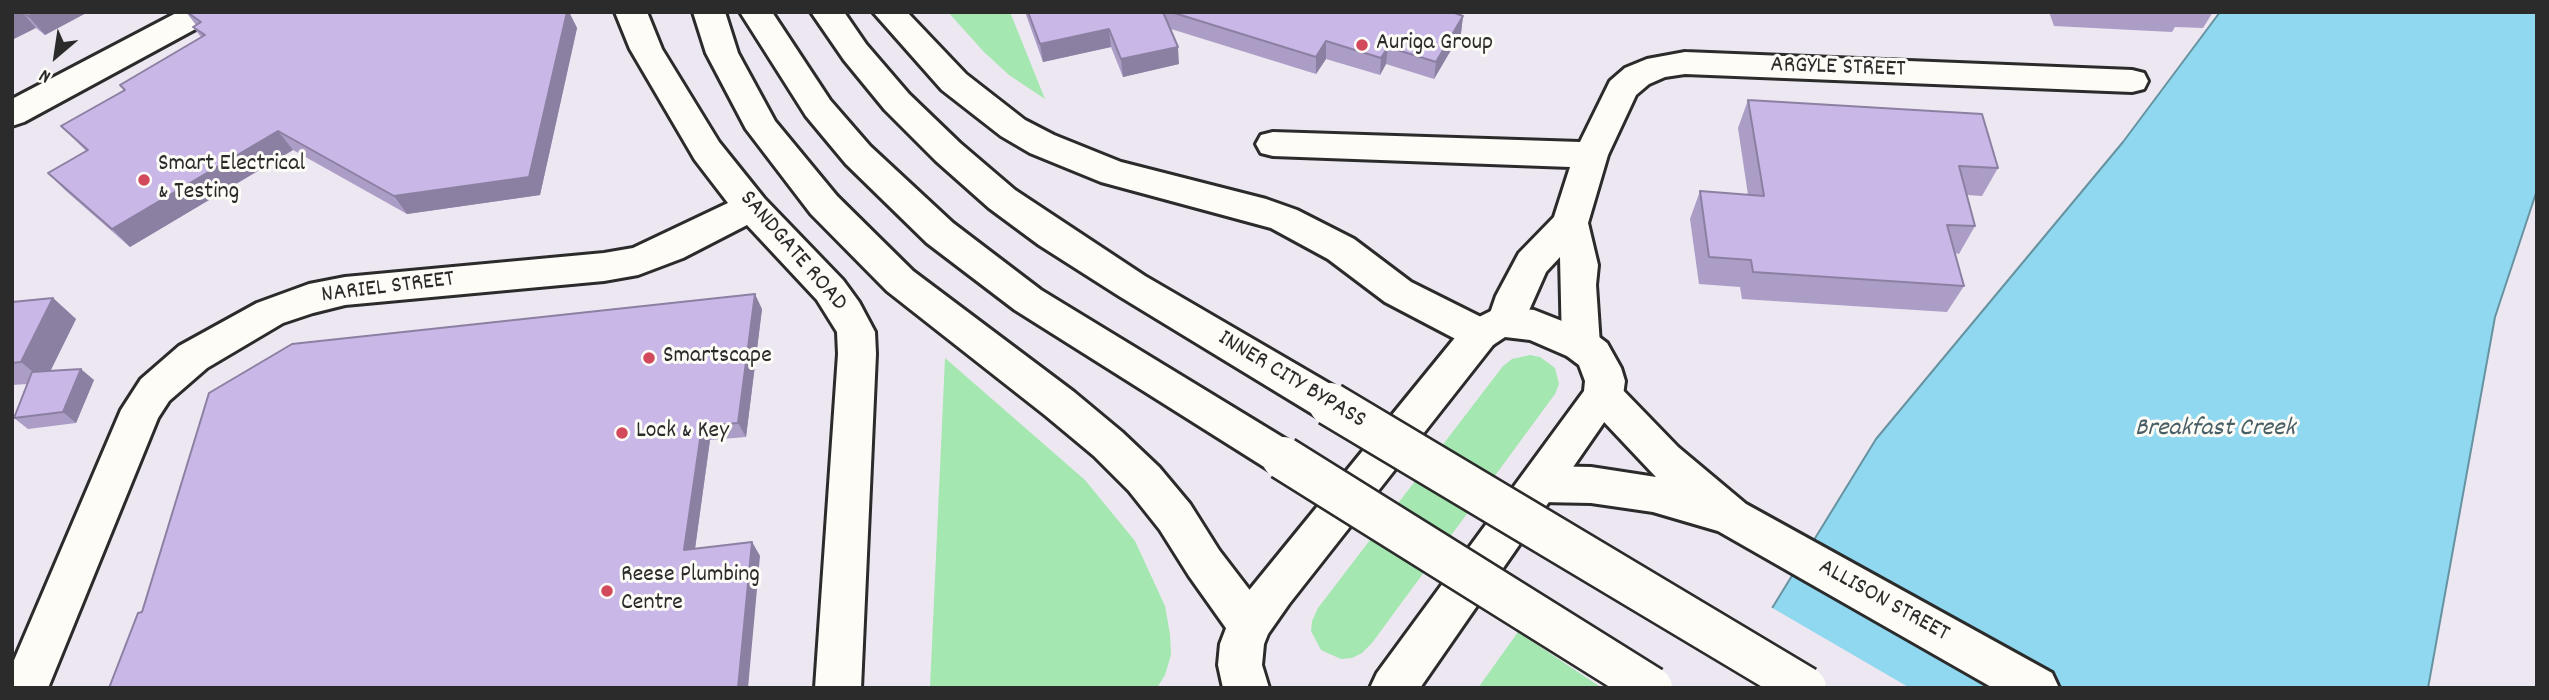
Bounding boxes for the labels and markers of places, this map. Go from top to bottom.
place label: Auriga Group [1376,31,1493,59]
marker: Auriga Group [1354,37,1370,53]
place label: Smart Electrical & Testing [158,152,305,208]
marker: Smart Electrical & Testing [136,172,152,188]
place label: Smartscape [663,344,772,372]
marker: Smartscape [641,350,657,366]
place label: Lock & Key [636,419,729,447]
marker: Lock & Key [614,425,630,441]
place label: Reese Plumbing Centre [621,563,760,619]
marker: Reese Plumbing Centre [599,583,615,599]

